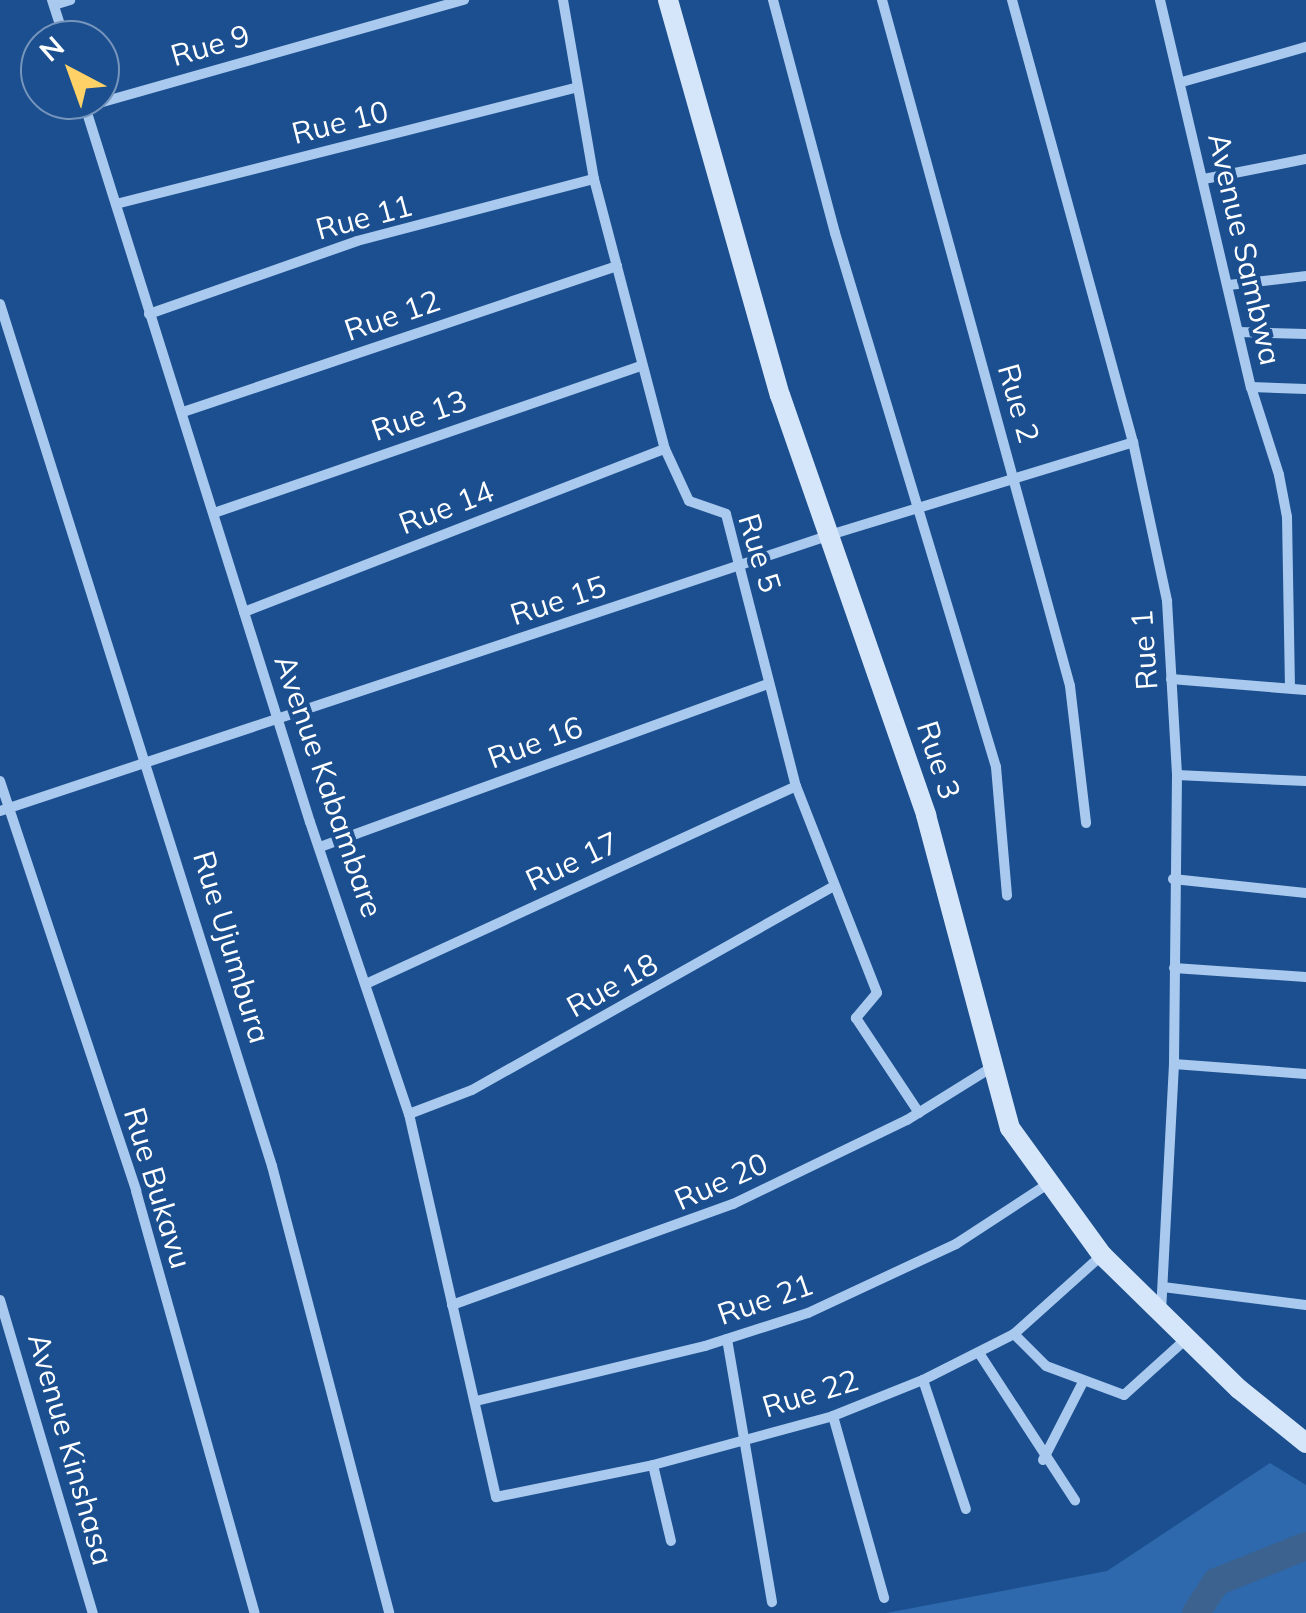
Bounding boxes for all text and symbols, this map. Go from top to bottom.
street label: Rue 9 [166,17,254,73]
north arrow [20,20,120,120]
text: N [32,28,71,69]
street label: Rue 10 [288,93,392,151]
street label: Avenue Sambwa [1201,130,1289,368]
street label: Rue 11 [312,187,416,247]
street label: Rue 12 [340,282,444,348]
street label: Rue 2 [991,359,1047,447]
street label: Rue 13 [367,382,471,448]
street label: Rue 14 [394,473,498,541]
street label: Rue 5 [731,509,789,597]
street label: Rue 15 [506,568,610,632]
street label: Rue 1 [1123,609,1165,691]
street label: Avenue Kabambare [267,650,391,922]
street label: Rue 16 [483,708,587,776]
street label: Rue 3 [909,716,969,804]
street label: Rue 17 [520,824,624,898]
street label: Rue Ujumbura [186,847,278,1047]
street label: Rue 18 [560,945,664,1025]
street label: Rue Bukavu [116,1103,200,1273]
street label: Rue 20 [669,1145,773,1217]
street label: Rue 21 [713,1266,817,1332]
street label: Avenue Kinshasa [21,1329,121,1569]
street label: Rue 22 [758,1361,862,1425]

